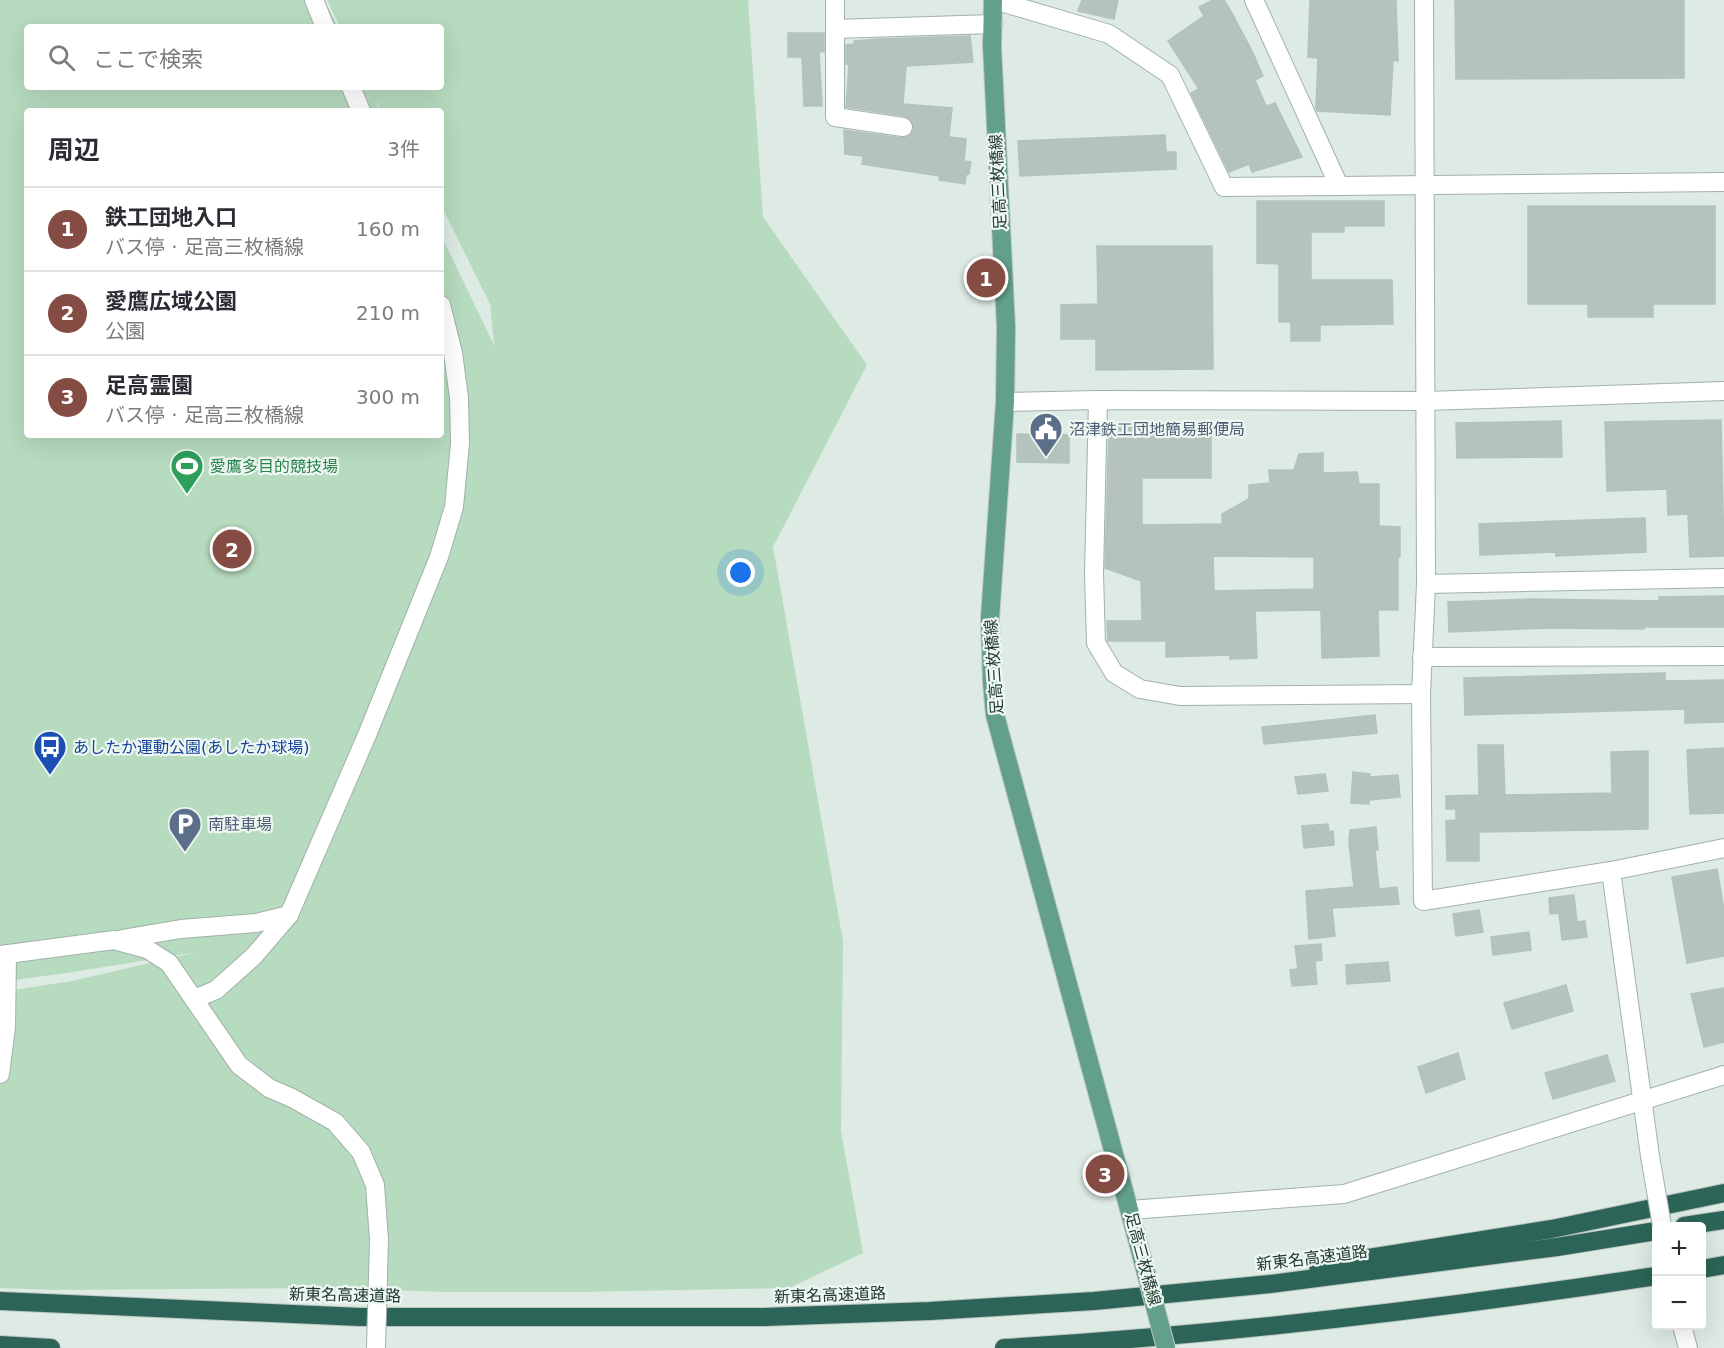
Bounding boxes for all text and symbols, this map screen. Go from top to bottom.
search box [24,24,444,90]
icon: search [45,41,78,74]
text: ここで検索 [93,47,203,72]
street label: 足高三枚橋線 [986,134,1010,230]
text: 周辺 [48,135,100,165]
text: 3件 [387,137,420,161]
text: 鉄工団地入口 [105,205,237,230]
text: 1 [61,217,74,241]
text: 160 m [356,217,420,241]
text: バス停 · 足高三枚橋線 [105,235,304,259]
pin: 1 [966,256,1006,300]
text: 愛鷹広域公園 [105,289,237,314]
text: 2 [61,301,74,325]
text: 210 m [356,301,420,325]
text: 公園 [105,319,145,343]
text: 足高霊園 [105,373,193,398]
text: 3 [61,385,74,409]
text: 300 m [356,385,420,409]
text: バス停 · 足高三枚橋線 [105,403,304,427]
public building icon: 沼津鉄工団地簡易郵便局 [1028,411,1064,458]
place label: 沼津鉄工団地簡易郵便局 [1069,420,1245,439]
sports icon: 愛鷹多目的競技場 [169,448,205,495]
place label: 愛鷹多目的競技場 [210,457,338,476]
pin: 2 [212,526,252,572]
your location [726,558,755,587]
street label: 足高三枚橋線 [981,618,1007,716]
bus stop icon: あしたか運動公園(あしたか球場) [32,729,68,776]
place label: あしたか運動公園(あしたか球場) [73,738,310,757]
parking icon: 南駐車場 [167,806,203,853]
place label: 南駐車場 [208,815,272,834]
pin: 3 [1086,1152,1124,1196]
street label: 足高三枚橋線 [1121,1210,1165,1308]
map controls [1652,1222,1706,1330]
button: + [1652,1222,1706,1276]
street label: 新東名高速道路 [1255,1242,1369,1274]
button: − [1652,1276,1706,1330]
street label: 新東名高速道路 [774,1284,886,1306]
street label: 新東名高速道路 [289,1285,401,1305]

